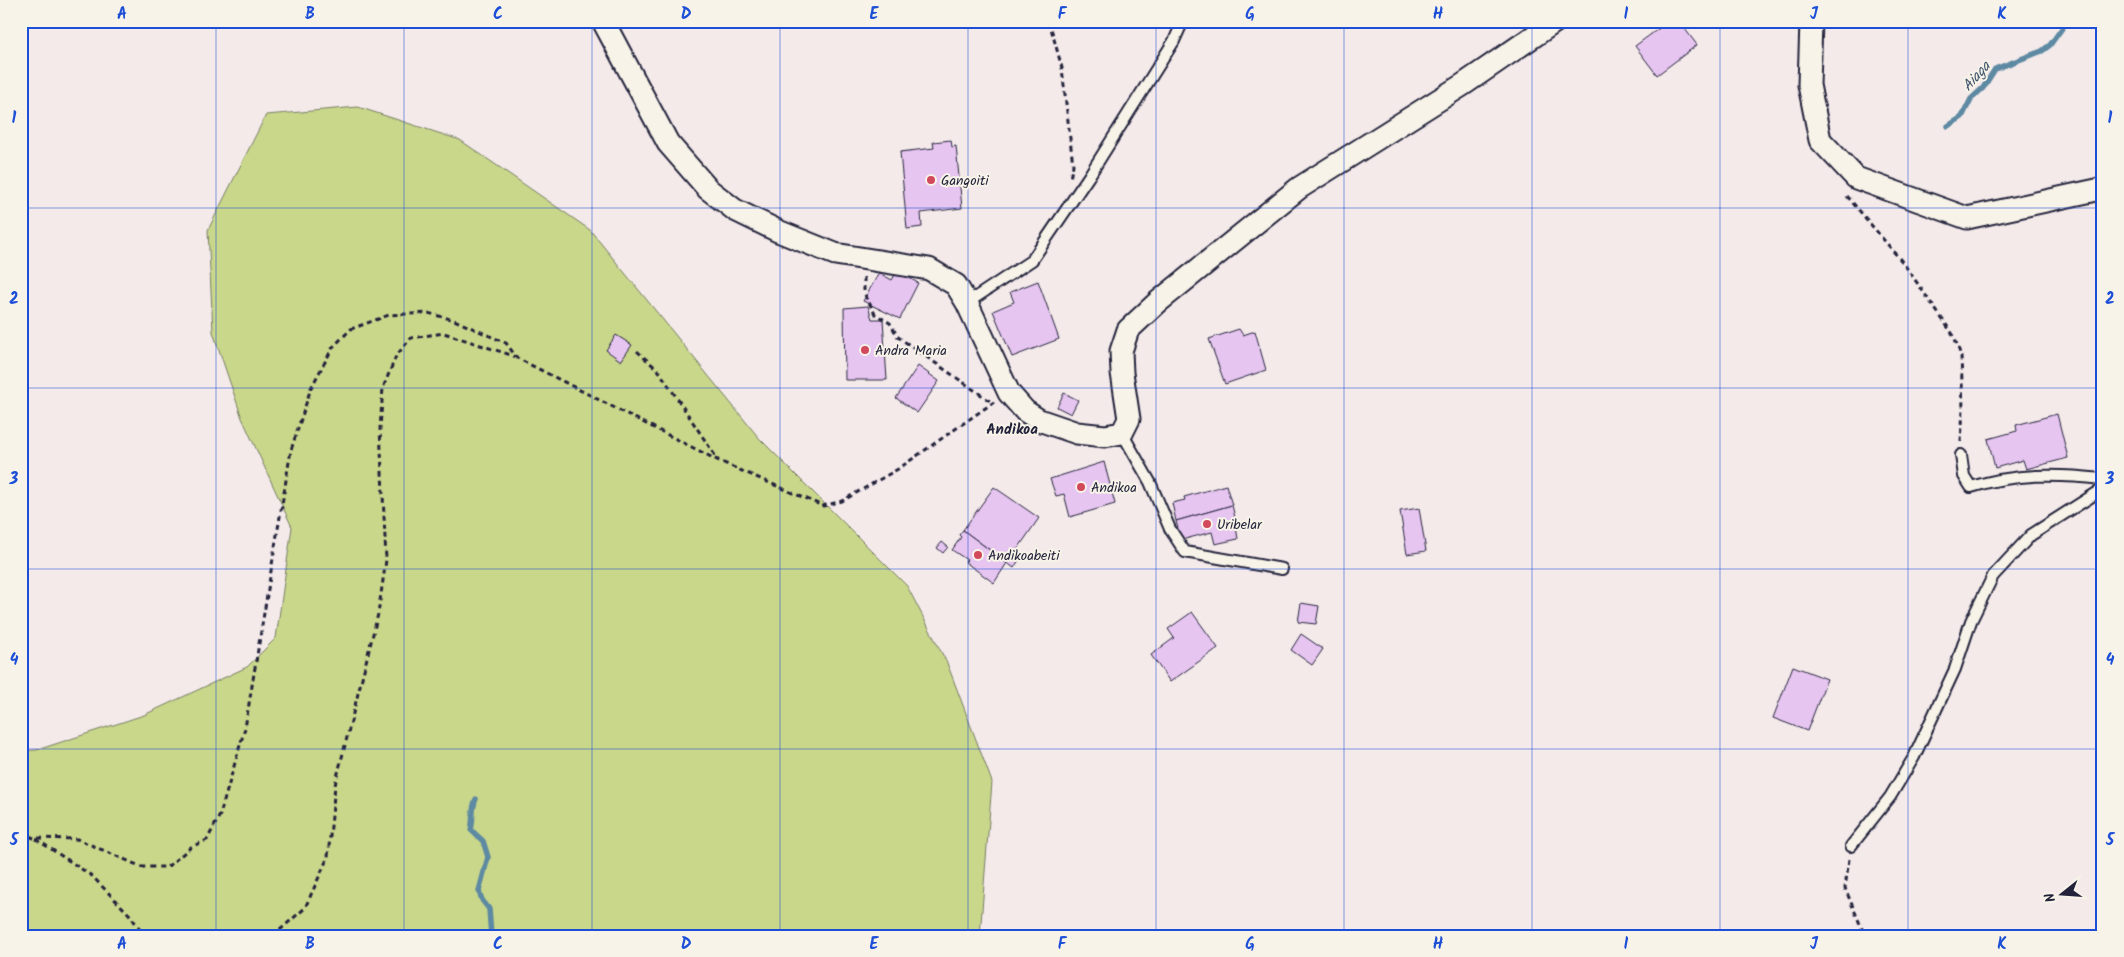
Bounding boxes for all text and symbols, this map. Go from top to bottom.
text: A [117,2,127,27]
text: B [305,2,315,27]
text: C [493,2,503,27]
text: D [681,2,692,27]
text: E [870,2,880,27]
text: F [1058,2,1068,27]
text: G [1245,2,1255,27]
text: H [1433,2,1443,27]
text: I [1624,2,1629,27]
text: J [1810,2,1819,27]
text: K [1997,2,2007,27]
water label: Aiaga [1956,55,1998,97]
text: 1 [12,106,17,131]
text: 1 [2108,106,2113,131]
place label: Gangoiti [941,170,989,192]
marker: Gangoiti [925,174,937,186]
text: 2 [9,287,19,312]
text: 2 [2105,287,2115,312]
place label: Andra Maria [875,340,947,362]
marker: Andra Maria [859,344,871,356]
district label: Andikoa [986,418,1038,442]
text: 3 [9,467,19,492]
text: 3 [2105,467,2115,492]
place label: Andikoa [1091,477,1137,499]
marker: Andikoa [1075,481,1087,493]
place label: Uribelar [1217,514,1263,536]
marker: Uribelar [1201,518,1213,530]
place label: Andikoabeiti [988,545,1060,567]
marker: Andikoabeiti [972,549,984,561]
text: 4 [10,648,19,673]
text: 4 [2106,648,2115,673]
text: 5 [9,828,20,853]
text: 5 [2105,828,2116,853]
north arrow [2036,870,2086,920]
text: N [2039,890,2062,905]
text: A [117,932,127,957]
text: B [305,932,315,957]
text: C [493,932,503,957]
text: D [681,932,692,957]
text: E [870,932,880,957]
text: F [1058,932,1068,957]
text: G [1245,932,1255,957]
text: H [1433,932,1443,957]
text: I [1624,932,1629,957]
text: J [1810,932,1819,957]
text: K [1997,932,2007,957]

